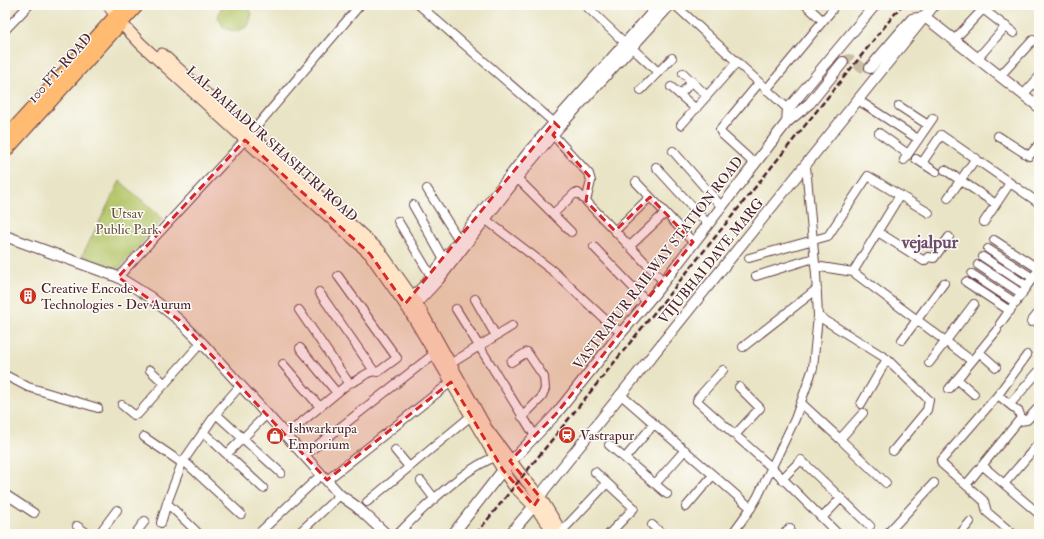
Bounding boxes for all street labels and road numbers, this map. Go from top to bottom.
street label: 100 FT. ROAD [24,30,96,106]
street label: LAL BAHADUR SHASHTRI ROAD [183,63,361,225]
street label: VASTRAPUR RAILWAY STATION ROAD [569,153,747,373]
street label: VIJUBHAI DAVE MARG [655,194,767,327]

